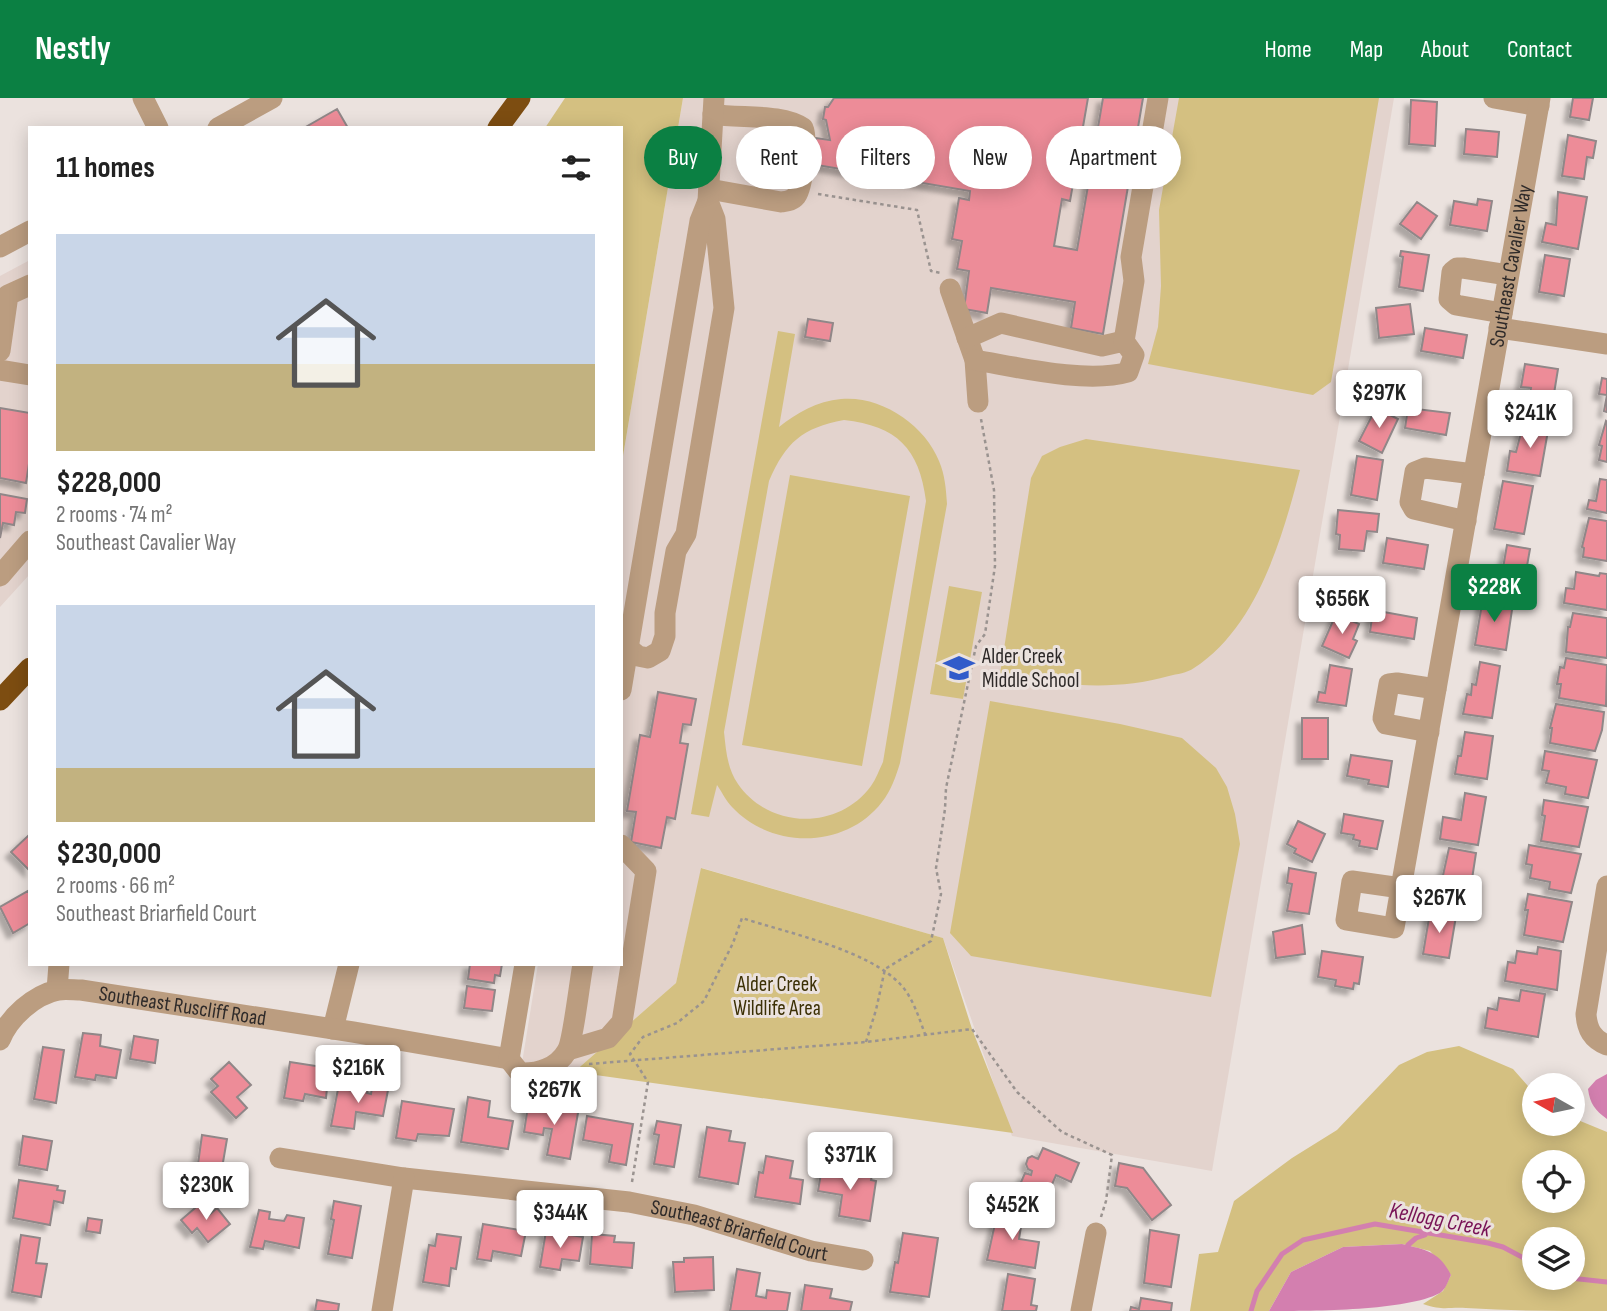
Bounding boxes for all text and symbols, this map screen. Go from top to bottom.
text: Nestly [35,29,111,69]
text: Home [1264,35,1312,64]
text: Map [1350,35,1383,64]
text: About [1421,35,1469,64]
text: Contact [1507,35,1572,64]
chip: Buy [644,126,722,189]
chip: Rent [736,126,822,189]
chip: Filters [836,126,935,189]
chip: New [949,126,1032,189]
chip: Apartment [1046,126,1181,189]
icon: filters [557,149,595,187]
text: 11 homes [56,150,155,186]
street label: Southeast Cavalier Way [1484,183,1538,349]
icon: home [263,280,389,406]
pin: $297K [1330,370,1428,430]
text: $297K [1352,379,1406,407]
pin: $241K [1481,390,1579,450]
text: $241K [1503,399,1557,427]
text: $228,000 [56,465,161,501]
text: 2 rooms · 74 m² [56,501,173,529]
text: Southeast Cavalier Way [56,529,236,557]
pin: $228K [1445,564,1543,624]
text: $228K [1467,573,1521,601]
pin: $656K [1293,576,1391,636]
text: $656K [1315,585,1369,613]
place label: Alder Creek Middle School [981,644,1079,693]
icon: home [263,651,389,777]
school or university icon: Alder Creek Middle School [942,651,976,685]
text: $230,000 [56,836,161,872]
text: 2 rooms · 66 m² [56,872,175,900]
pin: $267K [1390,876,1488,935]
text: $267K [1412,884,1466,912]
text: Southeast Briarfield Court [56,900,257,928]
park label: Alder Creek Wildlife Area [733,972,821,1021]
street label: Southeast Ruscliff Road [97,981,268,1031]
pin: $216K [309,1046,407,1105]
text: $216K [331,1054,385,1082]
pin: $267K [505,1068,603,1127]
north arrow [1522,1073,1586,1136]
map controls [1522,1073,1585,1290]
text: $267K [527,1076,581,1104]
pin: $371K [801,1132,899,1192]
text: $371K [824,1141,876,1169]
button: locate [1522,1150,1585,1213]
pin: $230K [157,1162,255,1222]
text: $230K [179,1171,233,1199]
pin: $452K [963,1182,1061,1242]
pin: $344K [511,1190,609,1250]
text: $452K [985,1191,1039,1219]
street label: Southeast Briarfield Court [648,1195,830,1267]
water label: Kellogg Creek [1387,1196,1494,1244]
text: $344K [533,1199,587,1227]
button: layers [1522,1227,1585,1290]

